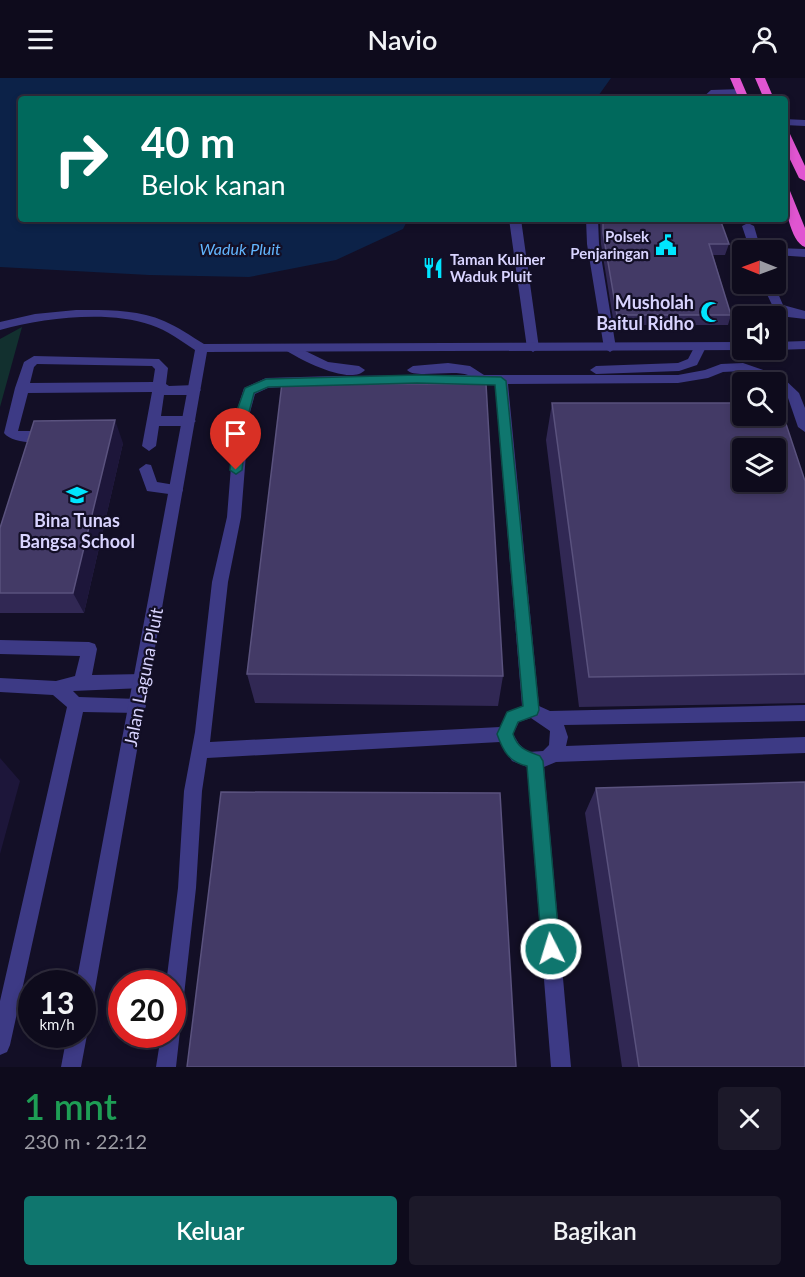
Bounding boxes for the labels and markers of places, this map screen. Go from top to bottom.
place label: Polsek Penjaringan [570,227,650,262]
public building icon: Polsek Penjaringan [654,233,678,257]
place label: Taman Kuliner Waduk Pluit [450,250,546,285]
restaurant icon: Taman Kuliner Waduk Pluit [421,256,445,280]
place label: Musholah Baitul Ridho [596,291,694,334]
mosque icon: Musholah Baitul Ridho [699,300,723,324]
pin [210,408,261,470]
school or university icon: Bina Tunas Bangsa School [65,483,89,507]
place label: Bina Tunas Bangsa School [19,509,135,552]

